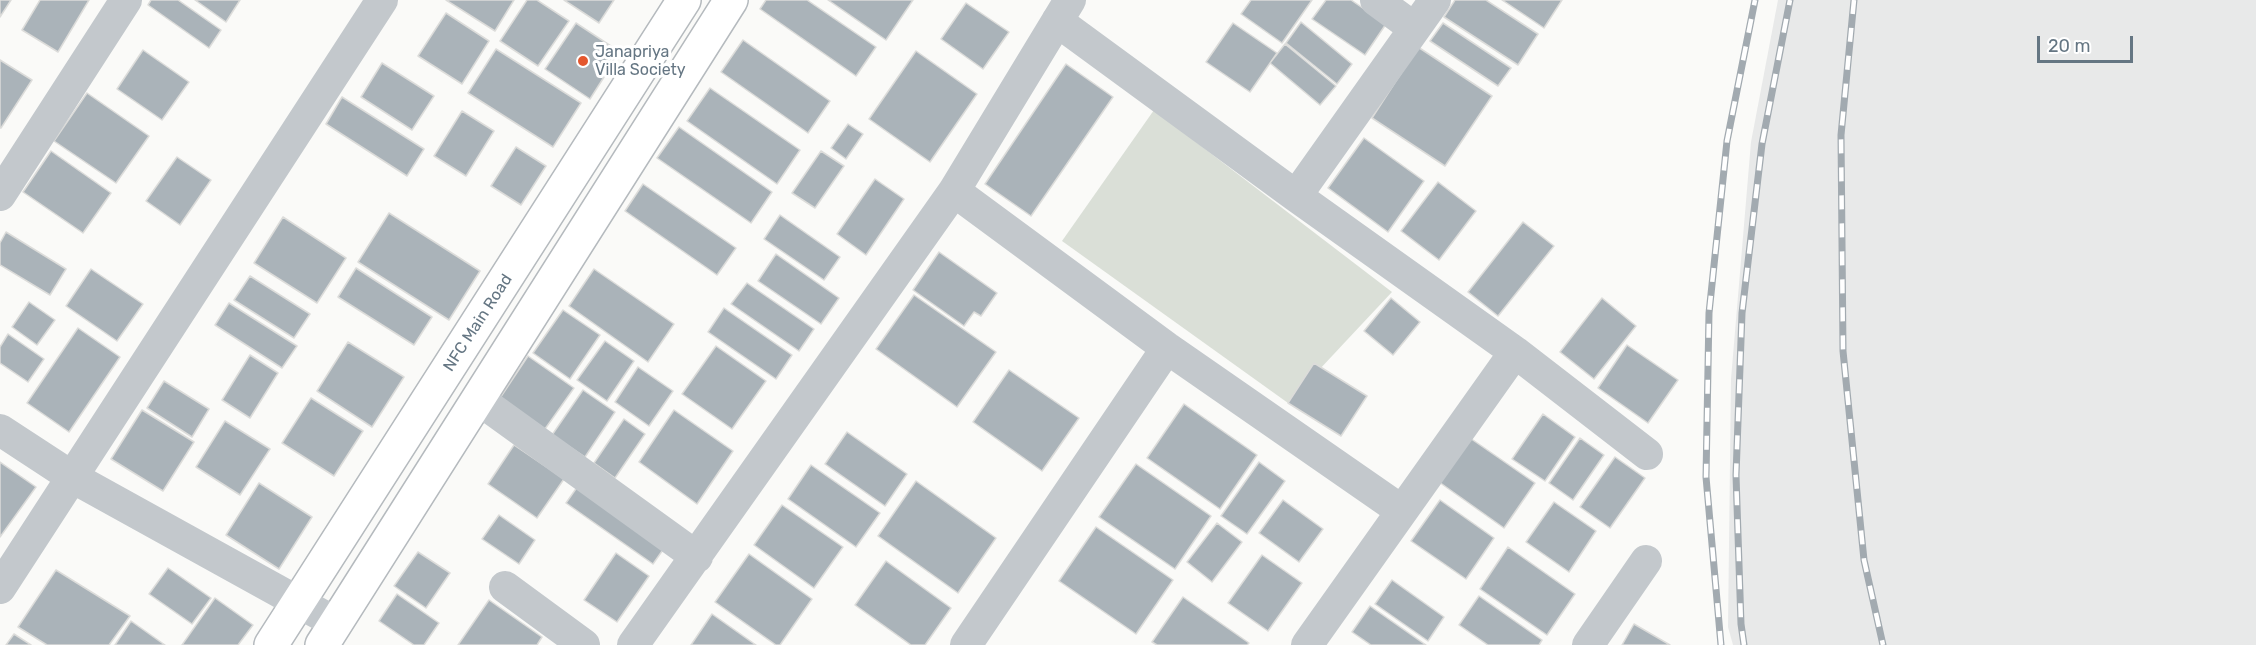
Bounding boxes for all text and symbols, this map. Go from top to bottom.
scale bar [2040,24,2136,62]
text: 20 m [2048,35,2090,57]
place label: Janapriya Villa Society [595,42,686,80]
marker: Janapriya Villa Society [576,54,590,68]
street label: NFC Main Road [439,271,517,375]

